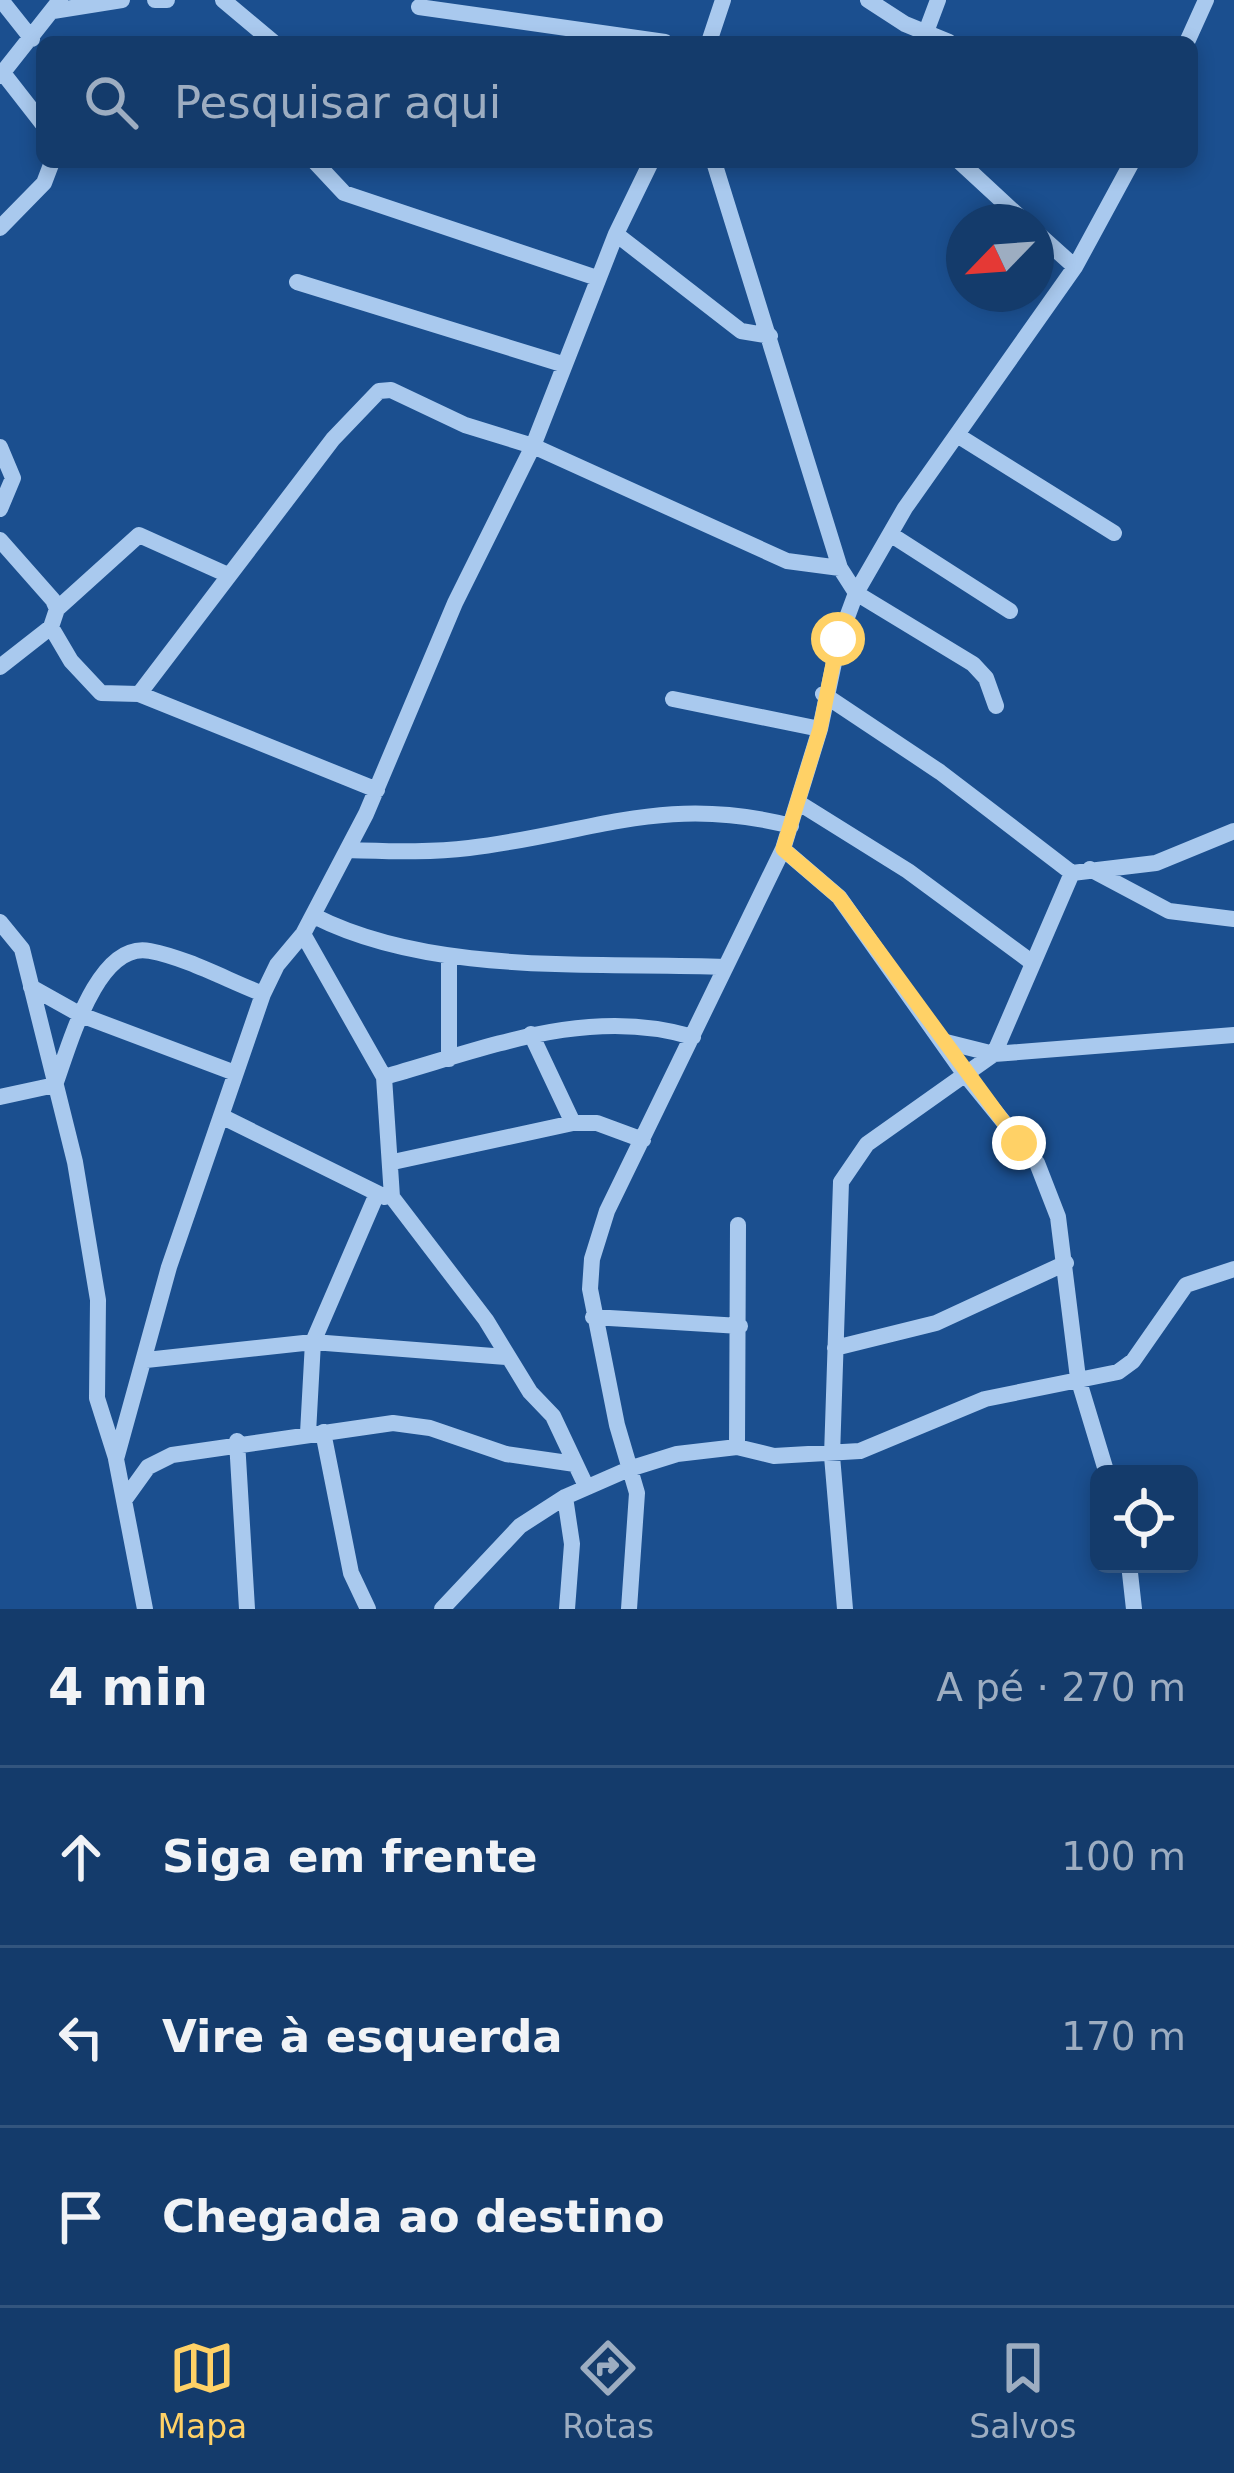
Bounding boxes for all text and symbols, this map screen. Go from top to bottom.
search box [36,36,1198,168]
icon: search [78,69,144,135]
text: Pesquisar aqui [174,76,501,129]
north arrow [946,204,1054,312]
route start [811,612,865,666]
route end [992,1116,1046,1170]
map controls [1090,1465,1198,1573]
button: locate [1090,1465,1198,1573]
text: 4 min [48,1658,208,1717]
text: A pé · 270 m [936,1665,1186,1710]
icon: ahead [48,1824,114,1890]
text: Siga em frente [162,1830,538,1883]
text: 100 m [1061,1834,1186,1879]
icon: left [48,2004,114,2070]
text: Vire à esquerda [162,2010,563,2063]
text: 170 m [1061,2014,1186,2059]
icon: arrive [48,2184,114,2250]
text: Chegada ao destino [162,2190,665,2243]
tab: Mapa [157,2335,247,2446]
tab: Rotas [562,2335,654,2446]
tab: Salvos [969,2335,1077,2446]

